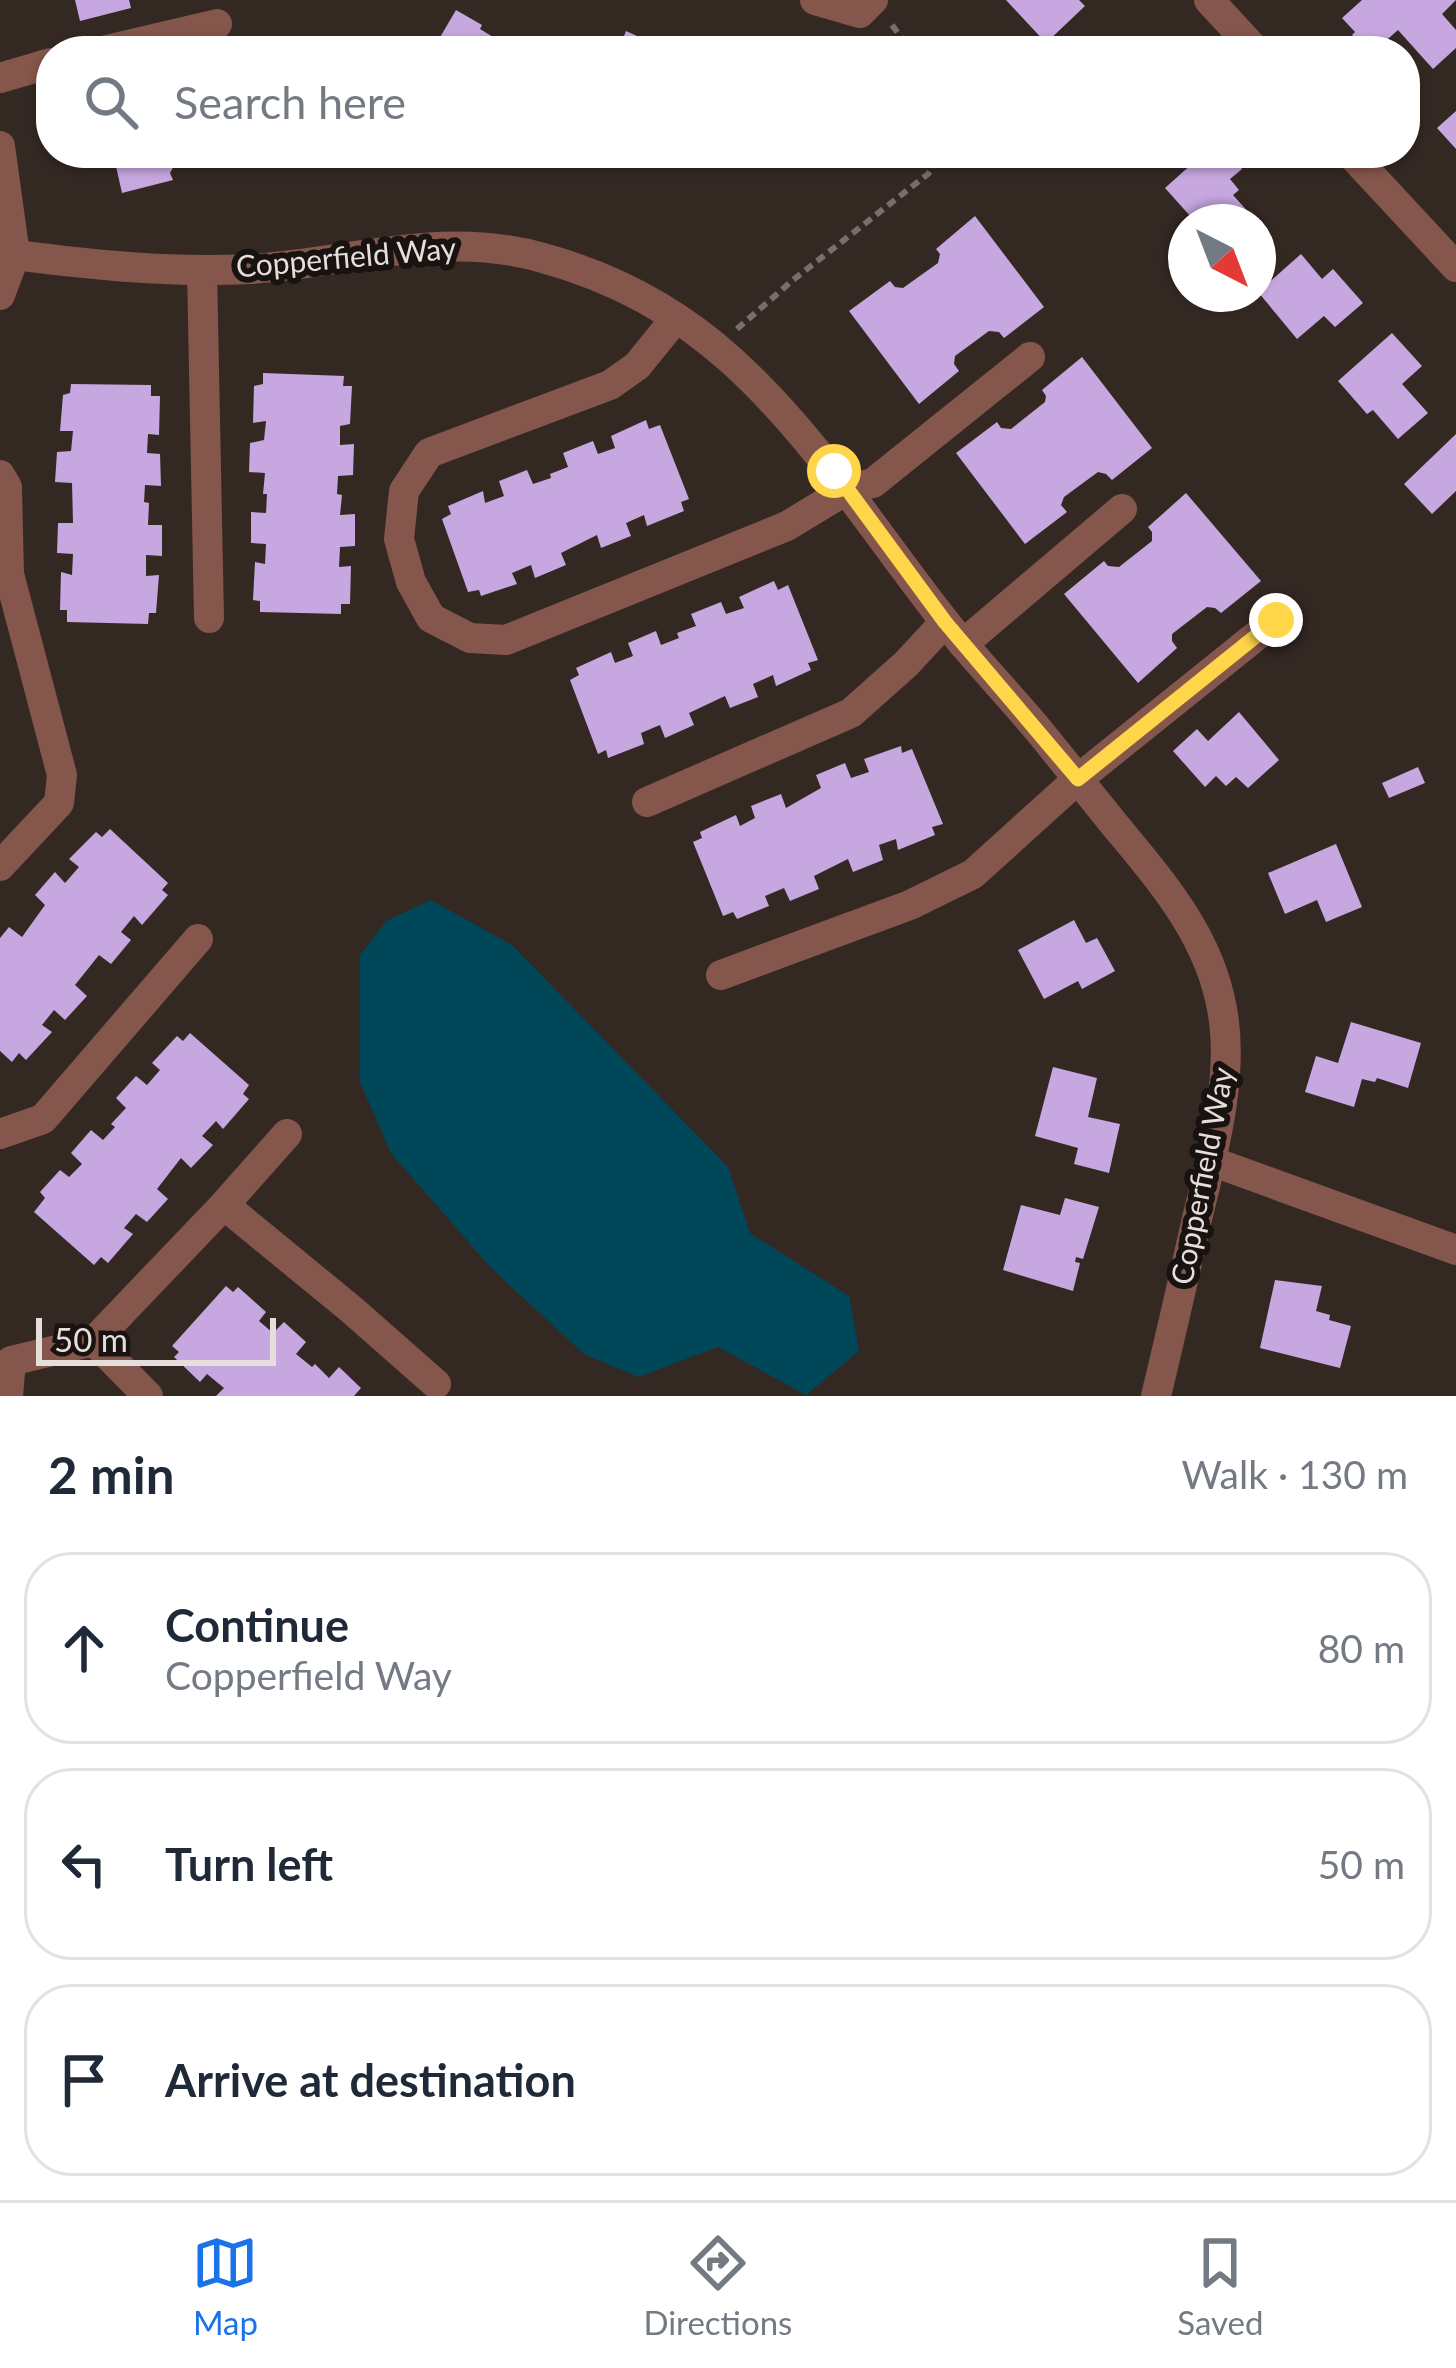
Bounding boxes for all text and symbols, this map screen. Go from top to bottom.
search box [36,36,1420,168]
icon: search [78,69,144,135]
text: Search here [174,75,406,129]
north arrow [1168,204,1276,312]
street label: Copperfield Way [234,228,458,284]
route start [807,444,861,498]
route end [1249,593,1303,647]
street label: Copperfield Way [1162,1063,1240,1287]
scale bar [36,1312,276,1365]
text: 50 m [54,1319,128,1359]
text: 2 min [48,1444,174,1505]
text: Walk · 130 m [1181,1451,1408,1497]
text: Continue [165,1598,349,1652]
icon: ahead [51,1615,117,1681]
text: 80 m [1318,1625,1405,1671]
text: Copperfield Way [165,1652,452,1698]
icon: left [51,1831,117,1897]
text: Turn left [165,1837,333,1891]
text: 50 m [1318,1841,1405,1887]
icon: arrive [51,2047,117,2113]
text: Arrive at destination [165,2053,576,2107]
tab: Map [192,2230,258,2342]
tab: Directions [643,2230,792,2342]
tab: Saved [1177,2230,1264,2342]

